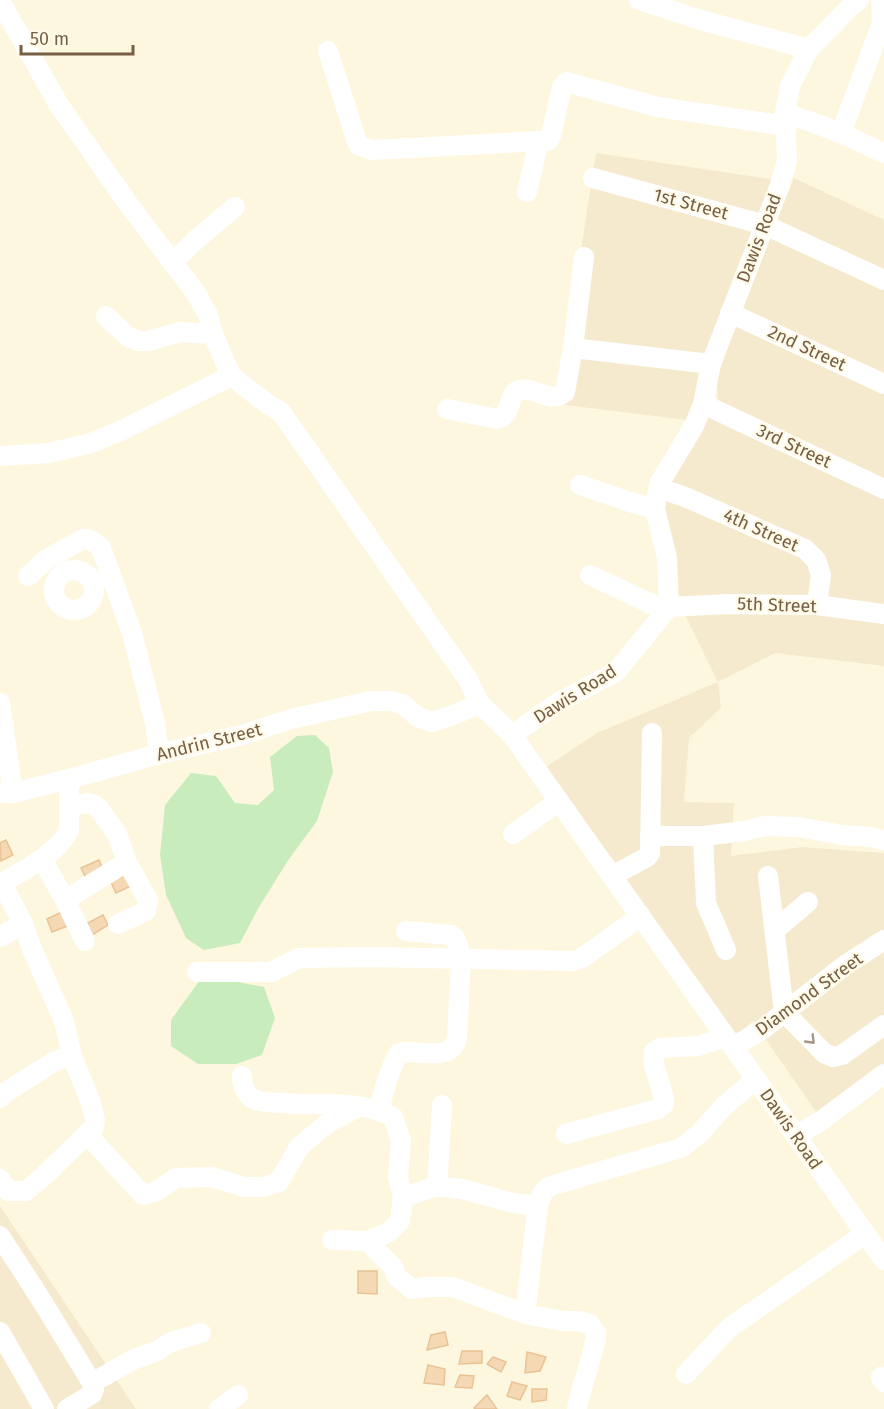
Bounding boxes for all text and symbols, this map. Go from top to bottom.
scale bar [21,18,134,56]
text: 50 m [30,28,69,50]
street label: 1st Street [651,183,731,225]
street label: Dawis Road [732,190,786,286]
street label: 2nd Street [764,320,850,376]
street label: 3rd Street [753,419,835,473]
street label: 4th Street [720,504,803,557]
street label: 5th Street [737,593,818,617]
street label: Dawis Road [529,660,621,728]
street label: Andrin Street [154,718,264,766]
street label: Diamond Street [751,947,867,1040]
one-way arrow [803,1032,814,1043]
street label: Dawis Road [755,1084,827,1174]

